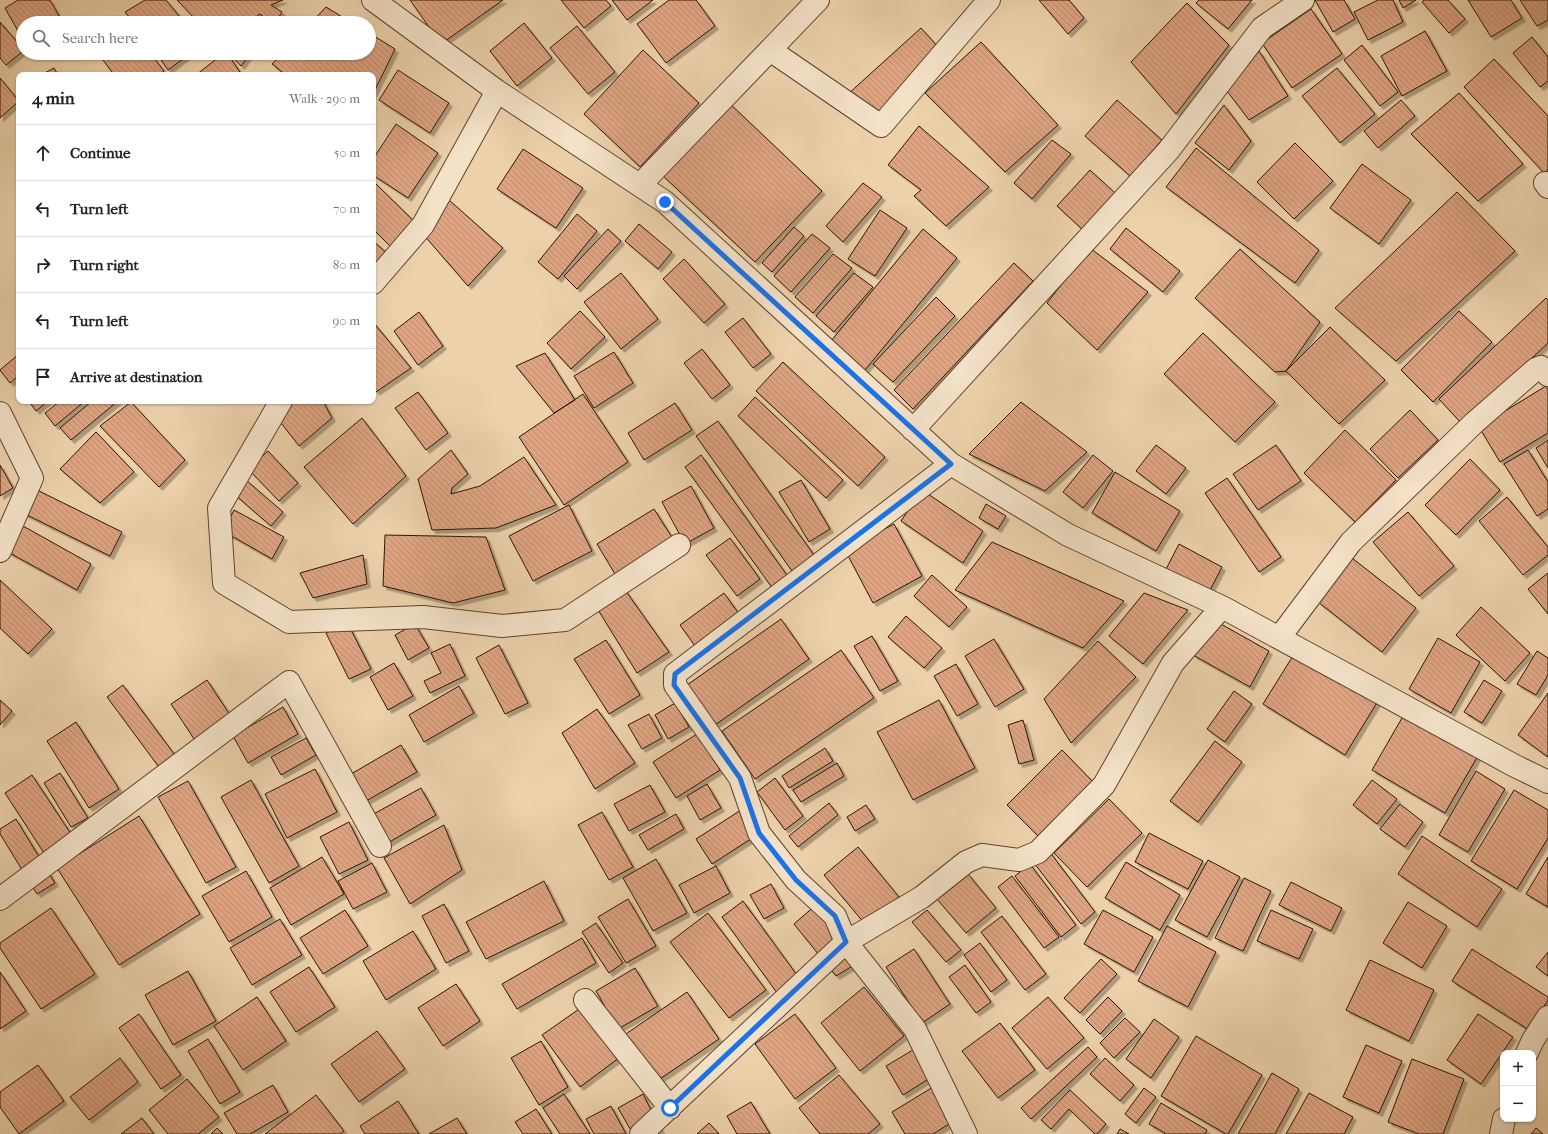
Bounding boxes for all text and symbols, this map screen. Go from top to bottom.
search box [16,16,376,60]
icon: search [30,27,52,49]
text: Search here [62,29,138,47]
text: 4 min [32,88,75,108]
text: Walk · 290 m [289,91,360,106]
icon: ahead [32,142,54,164]
text: Continue [70,144,130,162]
text: 50 m [334,145,360,160]
route end [656,193,674,211]
icon: left [32,198,54,220]
text: Turn left [70,200,128,218]
text: 70 m [333,201,360,216]
icon: right [32,254,54,276]
text: Turn right [70,256,139,274]
text: 80 m [333,257,360,272]
icon: left [32,310,54,332]
text: Turn left [70,312,128,330]
text: 90 m [332,313,360,328]
icon: arrive [32,366,54,388]
text: Arrive at destination [70,368,202,386]
map controls [1500,1050,1536,1122]
button: + [1500,1050,1536,1086]
button: − [1500,1086,1536,1122]
route start [661,1099,679,1117]

